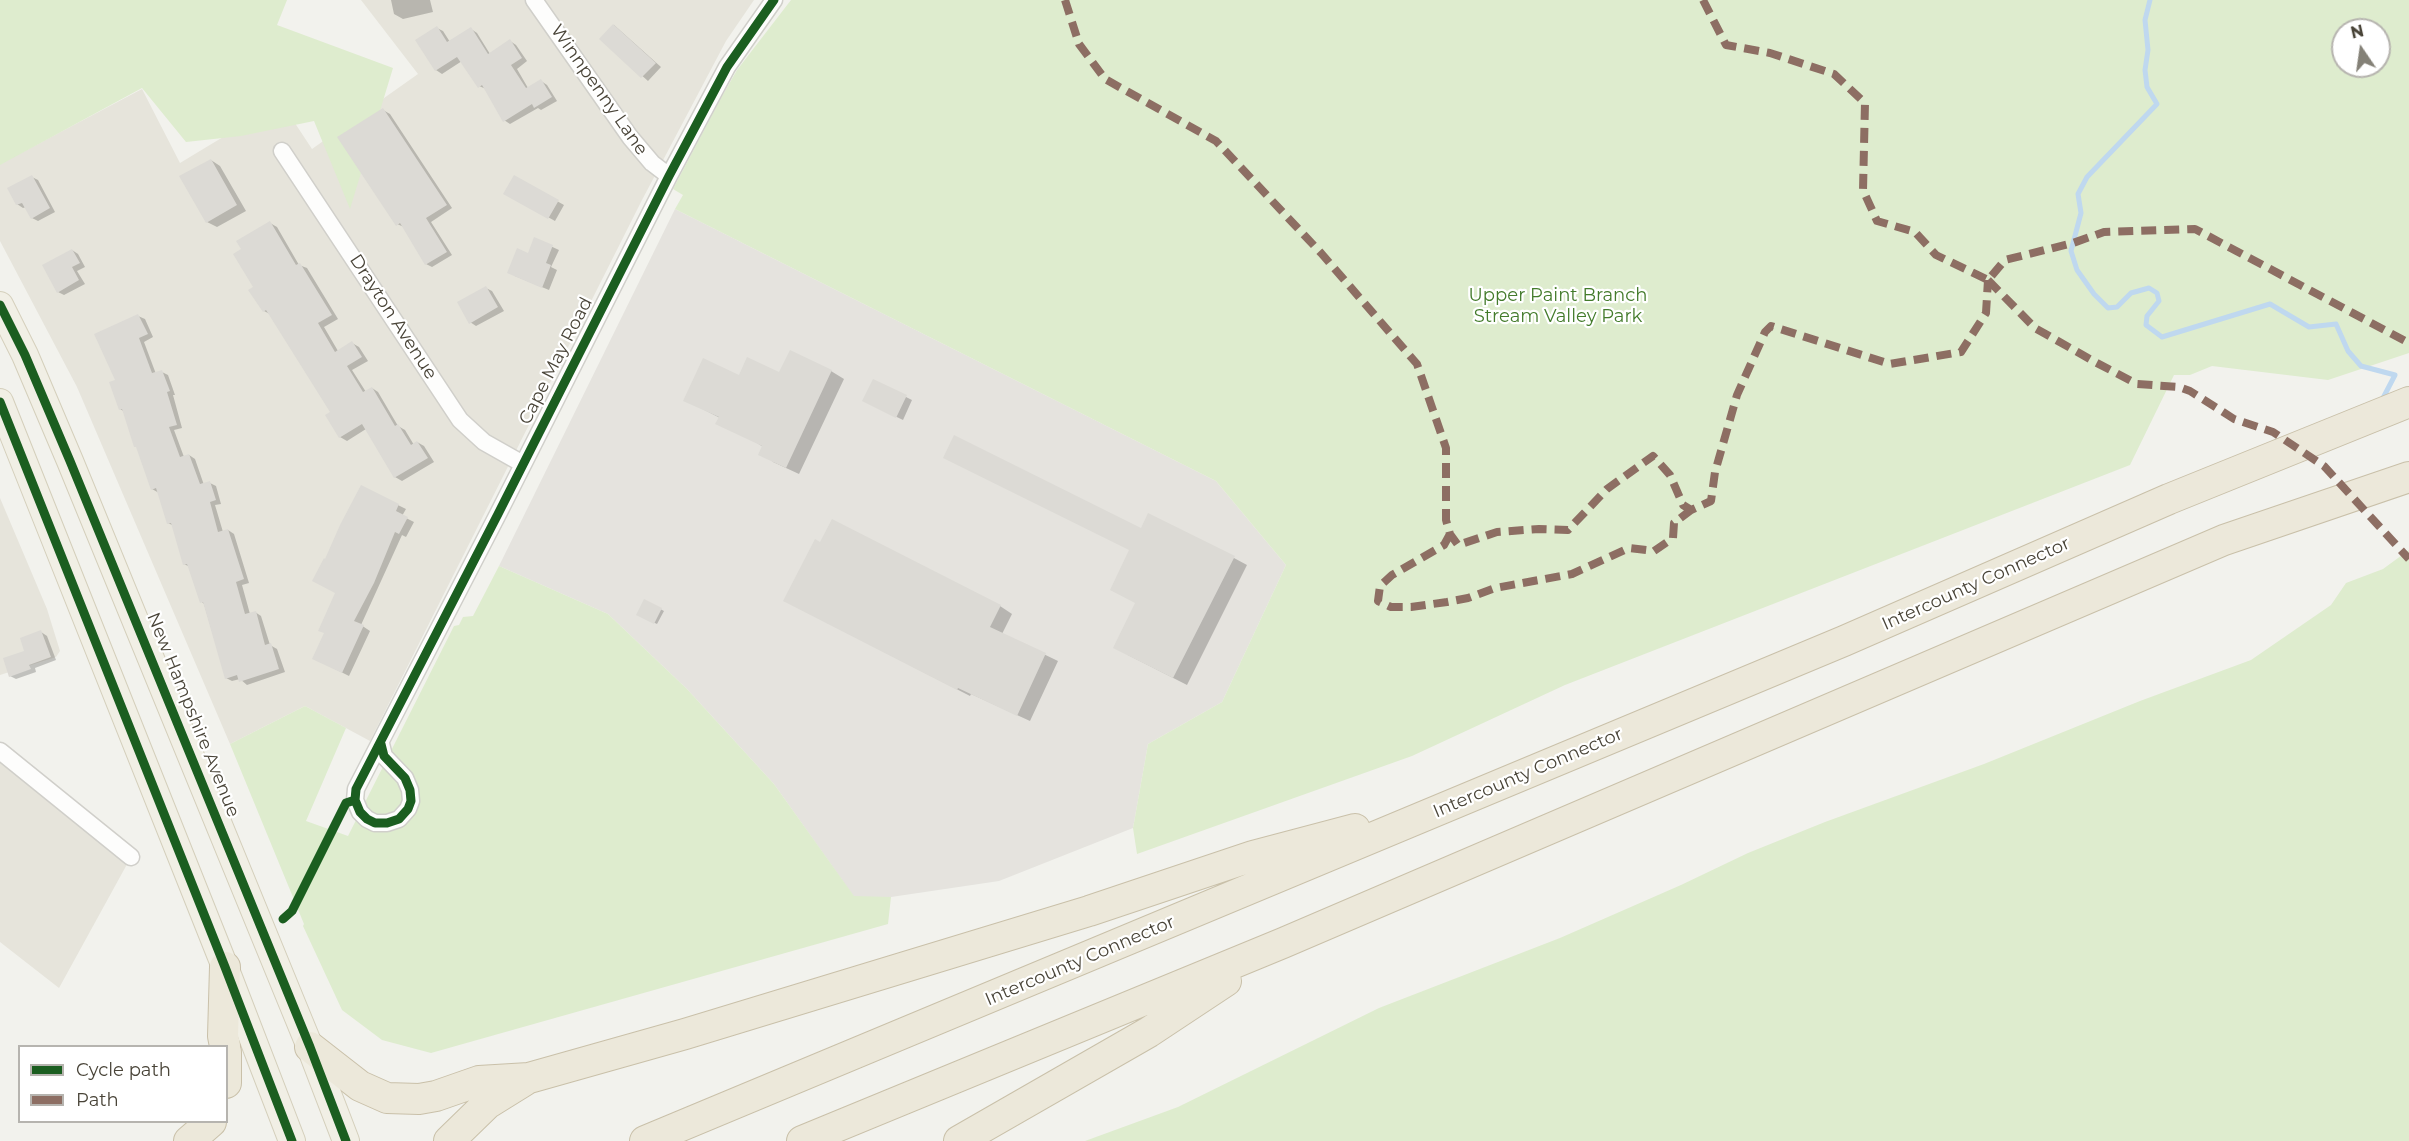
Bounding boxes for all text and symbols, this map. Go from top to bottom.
north arrow [2331,18,2391,78]
street label: Winnpenny Lane [546,20,652,160]
text: N [2349,21,2366,43]
street label: Drayton Avenue [345,250,441,384]
park label: Upper Paint Branch Stream Valley Park [1469,285,1647,328]
street label: Cape May Road [515,294,597,428]
street label: Intercounty Connector [1879,533,2073,635]
street label: New Hampshire Avenue [142,610,244,820]
street label: Intercounty Connector [1430,723,1626,823]
street label: Intercounty Connector [982,911,1178,1011]
legend [18,1045,228,1123]
text: Cycle path [76,1059,171,1081]
text: Path [76,1089,119,1111]

